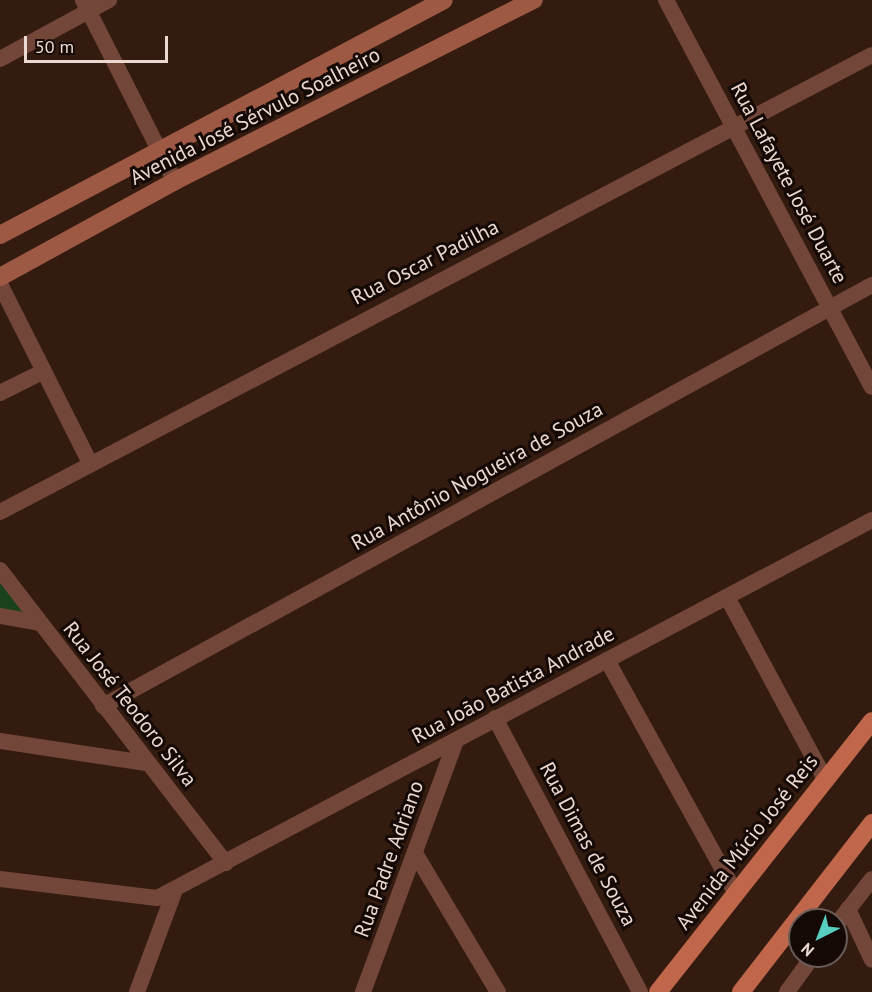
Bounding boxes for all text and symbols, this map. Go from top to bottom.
scale bar [27,24,171,62]
text: 50 m [35,35,74,58]
street label: Avenida José Sérvulo Soalheiro [126,42,384,190]
street label: Rua Lafayete José Duarte [725,78,853,288]
street label: Rua Oscar Padilha [347,214,503,310]
street label: Rua Antônio Nogueira de Souza [347,396,607,556]
street label: Rua José Teodoro Silva [58,616,202,792]
street label: Rua João Batista Andrade [407,621,619,749]
street label: Avenida Múcio José Reis [671,749,823,935]
street label: Rua Dimas de Souza [534,758,642,930]
street label: Rua Padre Adriano [349,777,429,941]
north arrow [788,908,848,968]
text: N [797,939,818,961]

